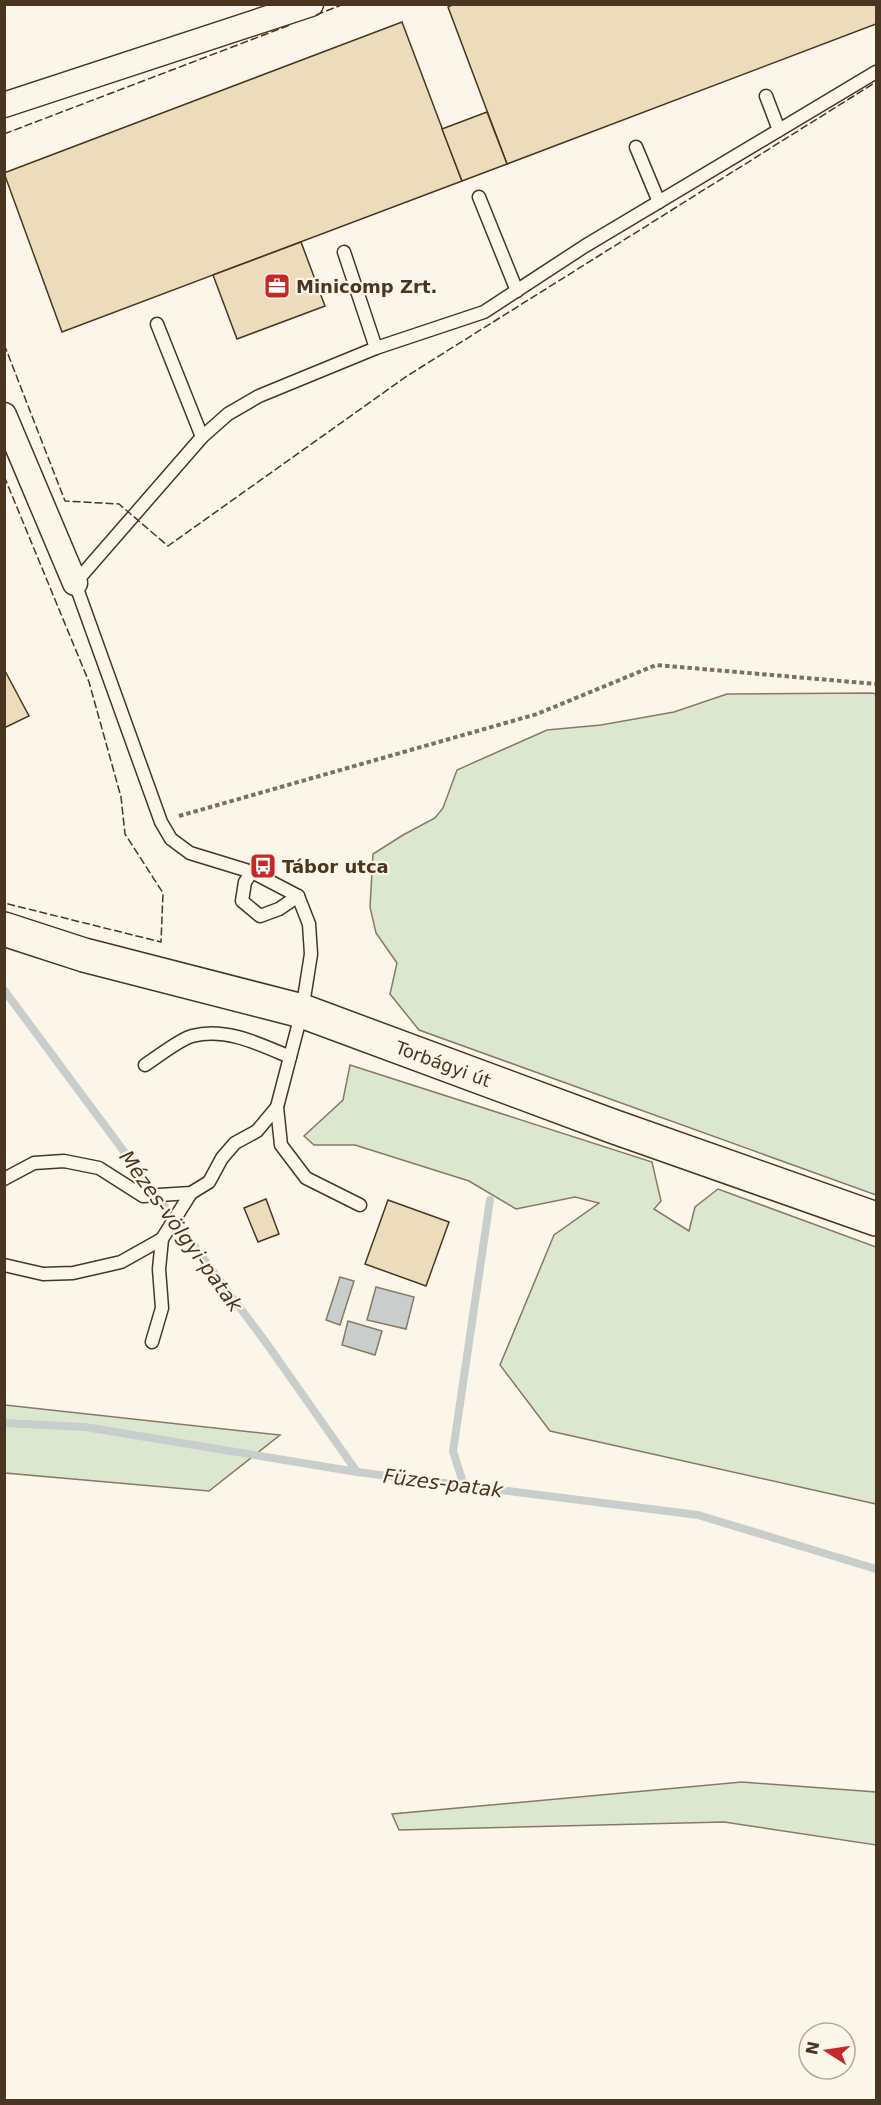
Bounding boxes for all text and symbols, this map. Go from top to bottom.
office icon: Minicomp Zrt. [262,271,292,301]
place label: Minicomp Zrt. [296,276,437,297]
bus stop icon: Tábor utca [248,851,278,881]
place label: Tábor utca [282,856,389,877]
street label: Torbágyi út [392,1036,494,1091]
water label: Mézes-völgyi-patak [114,1146,248,1317]
water label: Füzes-patak [382,1464,506,1502]
north arrow [797,2021,857,2081]
text: N [802,2039,824,2057]

